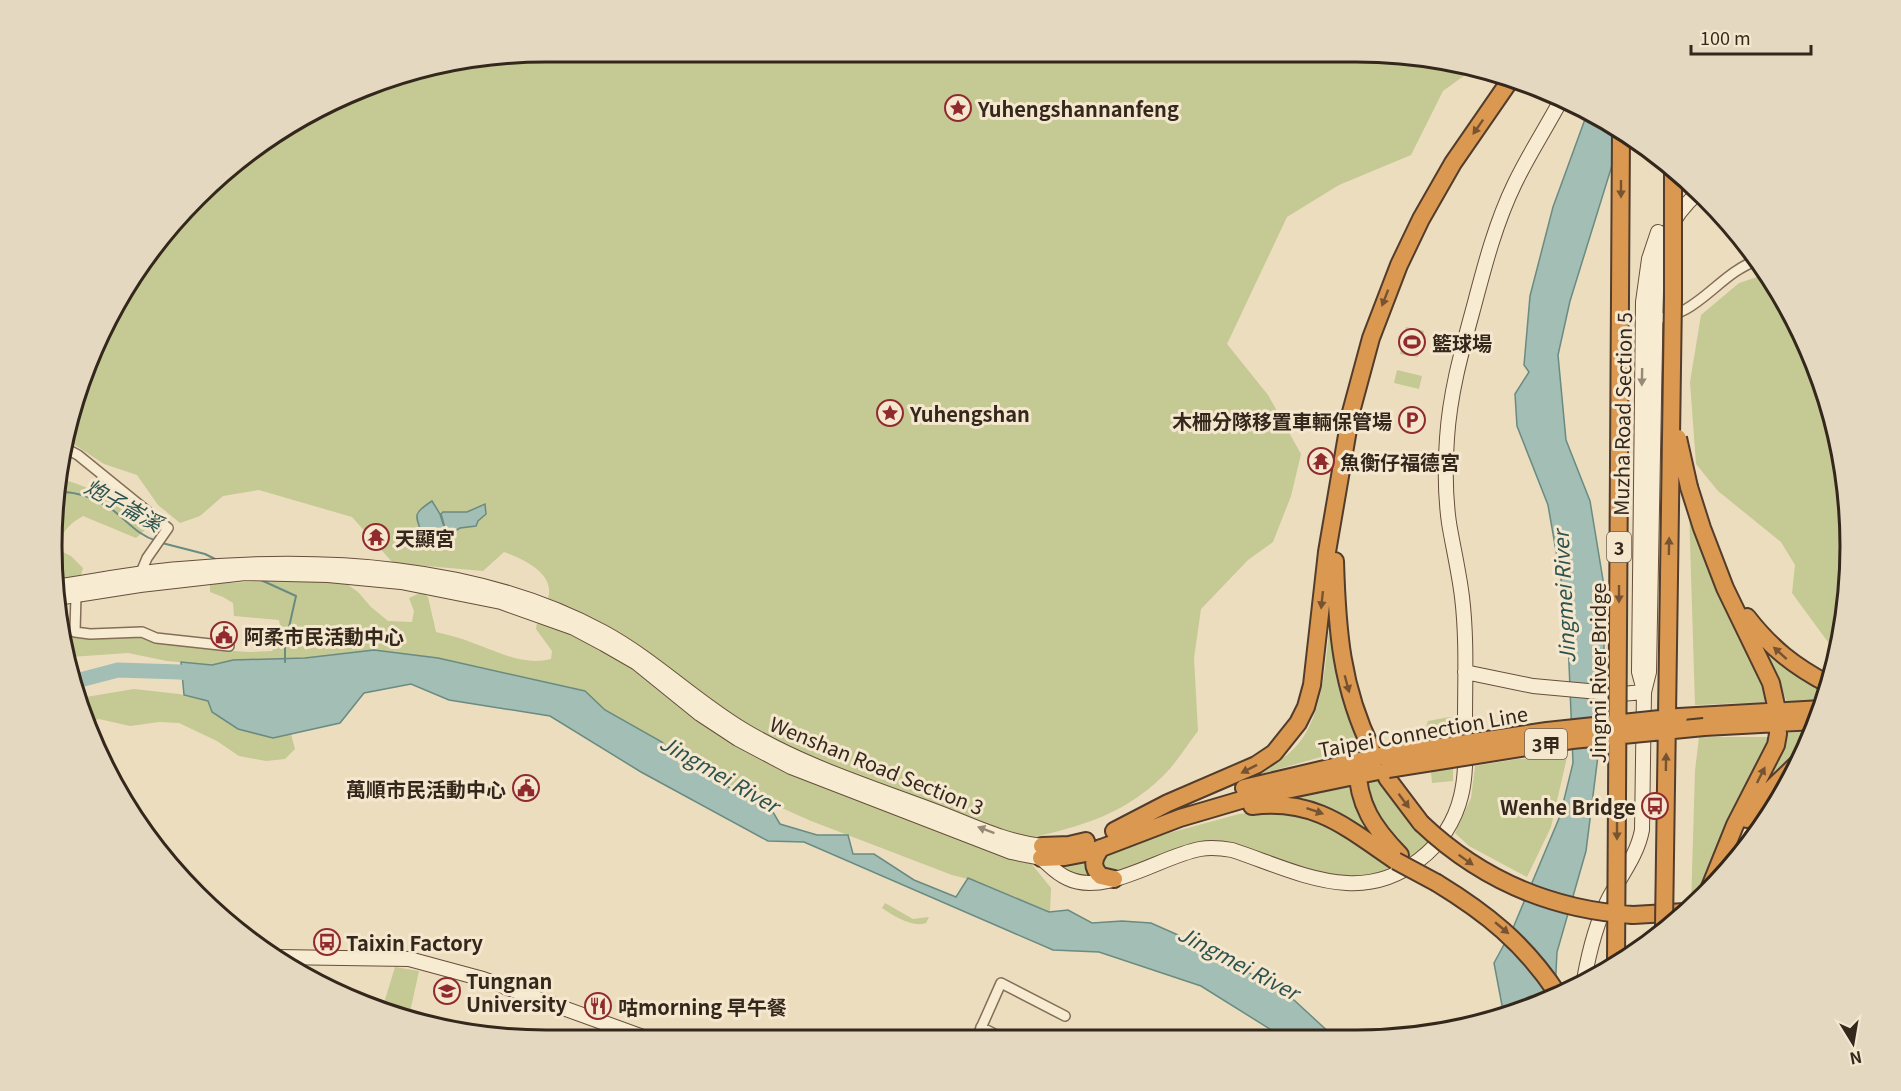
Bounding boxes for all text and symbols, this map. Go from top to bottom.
scale bar [1691,18,1811,56]
text: 100 m [1700,24,1751,50]
place icon: Yuhengshannanfeng [943,93,973,123]
place label: Yuhengshannanfeng [977,94,1179,123]
one-way arrow [1472,120,1484,135]
one-way arrow [1616,180,1626,199]
one-way arrow [1380,290,1390,308]
street label: Muzha Road Section 5 [1606,312,1638,516]
sports icon: 籃球場 [1397,327,1427,357]
place label: 籃球場 [1432,328,1492,357]
one-way arrow [1637,368,1647,387]
place icon: Yuhengshan [875,398,905,428]
place label: Yuhengshan [909,399,1030,428]
parking icon: 木柵分隊移置車輛保管場 [1397,405,1427,435]
place label: 木柵分隊移置車輛保管場 [1172,406,1392,435]
temple icon: 魚衡仔福德宮 [1306,446,1336,476]
place label: 魚衡仔福德宮 [1340,447,1460,476]
water label: 炮子崙溪 [80,471,171,539]
temple icon: 天顯宮 [361,522,391,552]
place label: 天顯宮 [395,523,455,552]
water label: Jingmei River [1544,526,1581,664]
road number: 3 [1607,532,1631,562]
one-way arrow [1664,537,1674,556]
street label: Jingmi River Bridge [1583,583,1612,763]
one-way arrow [1614,585,1623,604]
one-way arrow [1317,590,1327,609]
public building icon: 阿柔市民活動中心 [209,620,239,650]
place label: 阿柔市民活動中心 [244,621,404,650]
one-way arrow [1773,647,1788,660]
one-way arrow [1343,675,1352,693]
street label: Taipei Connection Line [1316,698,1530,764]
street label: Wenshan Road Section 3 [766,709,988,821]
water label: Jingmei River [655,727,788,821]
road number: 3甲 [1525,729,1567,759]
one-way arrow [1661,753,1671,772]
one-way arrow [1240,764,1257,773]
one-way arrow [1756,767,1766,784]
public building icon: 萬順市民活動中心 [511,773,541,803]
place label: 萬順市民活動中心 [346,774,506,803]
bus stop icon: Wenhe Bridge [1640,791,1670,821]
place label: Wenhe Bridge [1500,792,1636,821]
one-way arrow [1397,793,1409,808]
one-way arrow [1306,807,1324,817]
one-way arrow [1612,822,1622,841]
one-way arrow [977,825,995,834]
one-way arrow [1458,854,1474,865]
water label: Jingmei River [1173,918,1308,1008]
one-way arrow [1494,921,1509,935]
bus stop icon: Taixin Factory [312,927,342,957]
place label: Taixin Factory [346,928,484,957]
place label: Tungnan University [466,966,568,1018]
school or university icon: Tungnan University [432,976,462,1006]
restaurant icon: 咕morning 早午餐 [583,991,613,1021]
place label: 咕morning 早午餐 [618,992,787,1021]
north arrow [1823,1013,1883,1073]
text: N [1848,1046,1864,1072]

